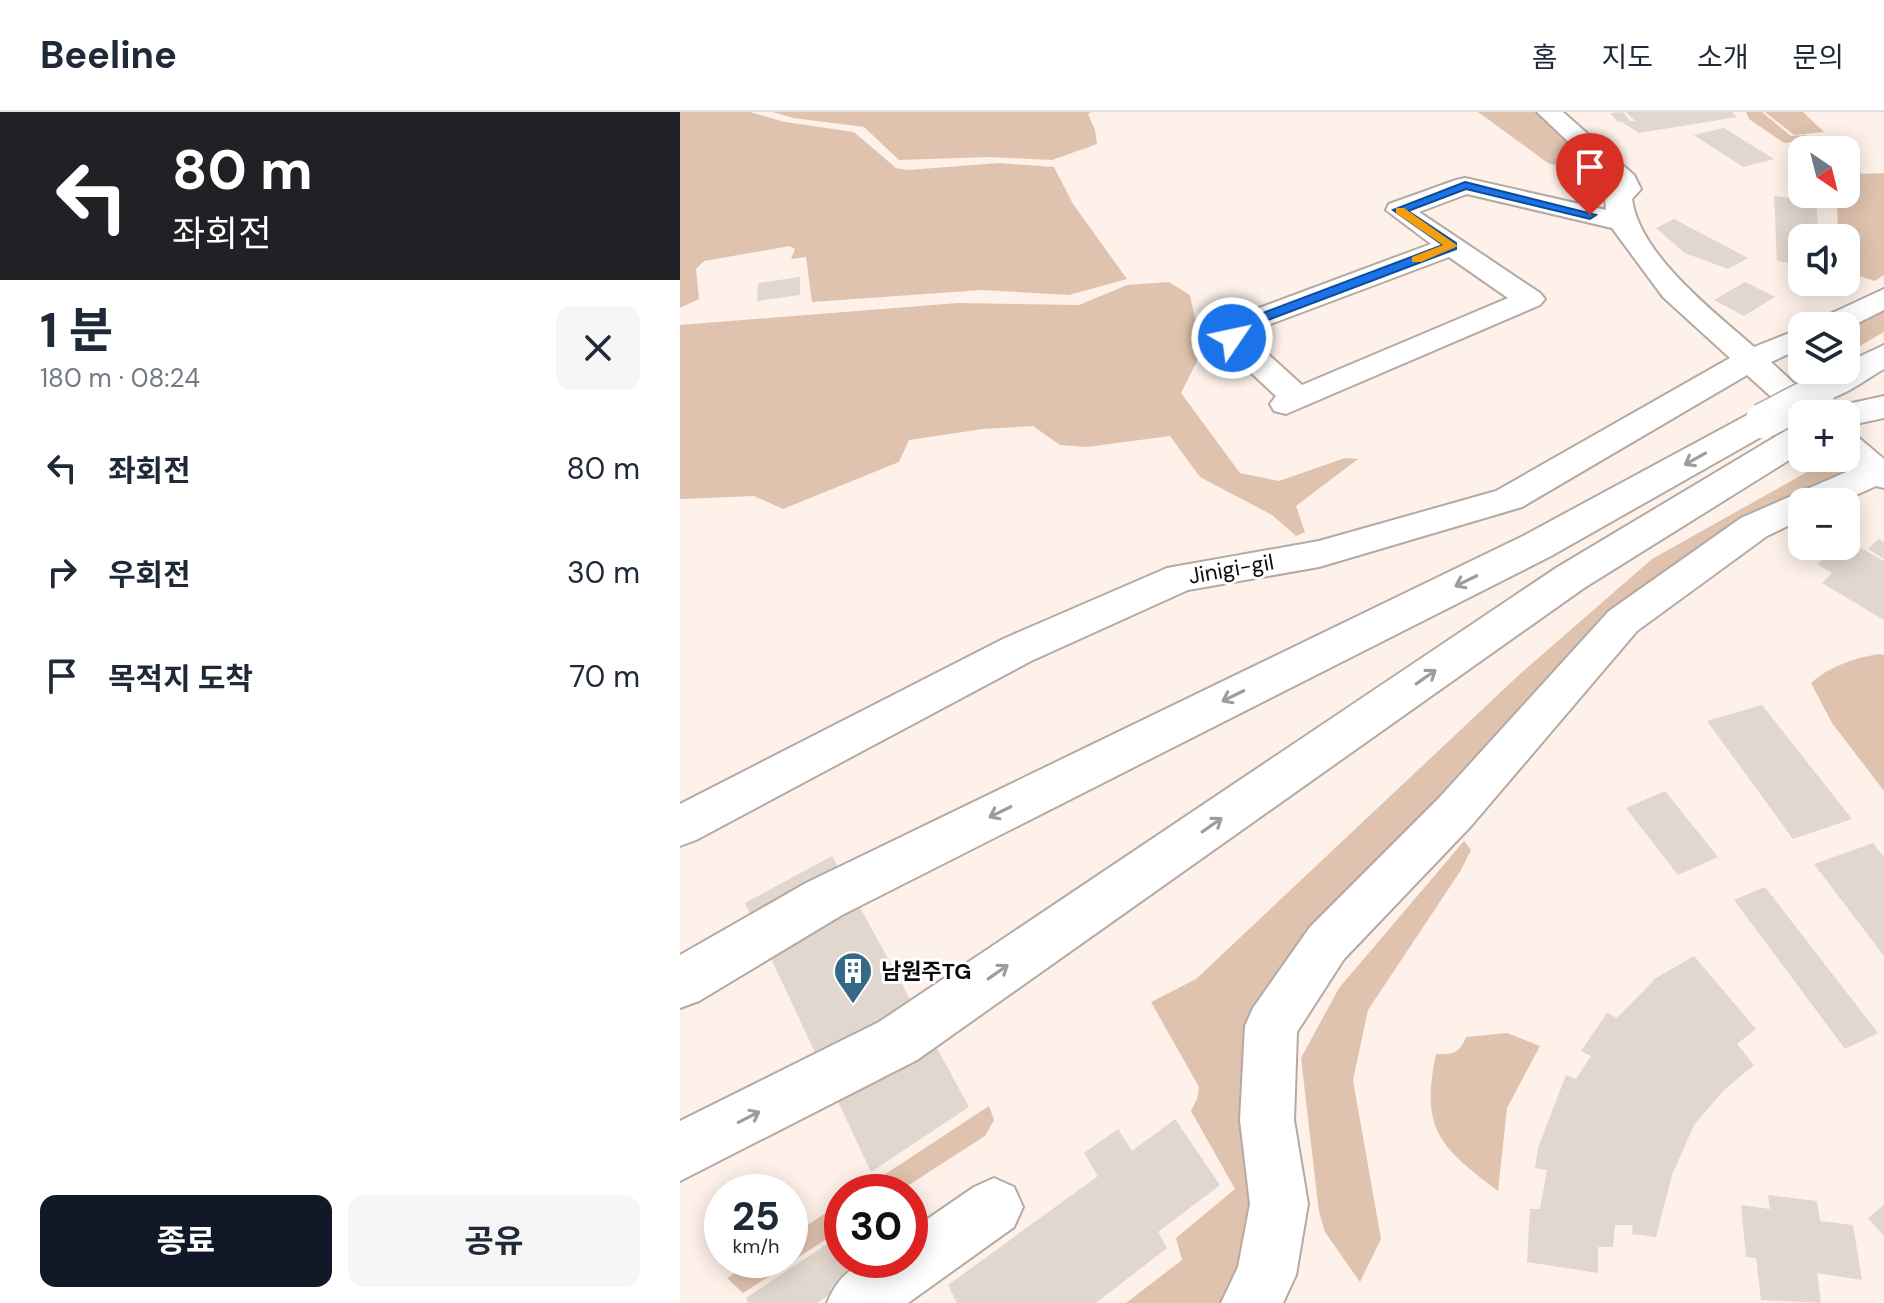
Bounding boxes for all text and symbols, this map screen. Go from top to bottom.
text: Beeline [40,30,177,80]
text: 홈 [1532,39,1557,76]
text: 지도 [1601,39,1653,76]
text: 소개 [1697,39,1748,76]
text: 문의 [1792,39,1844,76]
text: 80 m [172,133,313,206]
pin [1556,133,1624,215]
north arrow [1788,136,1860,208]
map controls [1788,136,1860,560]
icon: left [40,144,144,248]
icon: arrive [1568,145,1612,189]
text: 좌회전 [172,210,271,257]
button: sound [1788,224,1860,296]
position arrow [1190,296,1274,380]
text: 1 분 [40,299,113,362]
button: close [556,306,640,390]
button: layers [1788,312,1860,384]
text: 180 m · 08:24 [40,361,200,395]
button: + [1788,400,1860,472]
icon: left [40,446,84,490]
text: 80 m [567,449,640,488]
text: 좌회전 [108,451,191,490]
one-way arrow [1684,451,1707,467]
button: − [1788,488,1860,560]
street label: Jinigi-gil [1186,547,1276,591]
icon: right [40,550,84,594]
text: 30 m [567,553,640,592]
text: 우회전 [108,555,191,594]
one-way arrow [1454,574,1478,589]
icon: arrive [40,654,84,698]
text: 70 m [569,657,640,696]
text: 목적지 도착 [108,659,253,698]
one-way arrow [1415,669,1437,685]
one-way arrow [1221,689,1245,705]
one-way arrow [988,805,1012,820]
one-way arrow [1201,817,1223,833]
building icon: 남원주TG [832,950,874,1005]
place label: 남원주TG [881,957,971,986]
one-way arrow [986,964,1008,980]
one-way arrow [737,1108,761,1124]
speed limit sign: 30 [824,1174,928,1278]
text: 25 [732,1190,780,1242]
button: 종료 [40,1195,332,1287]
button: 공유 [348,1195,640,1287]
text: km/h [732,1233,780,1259]

